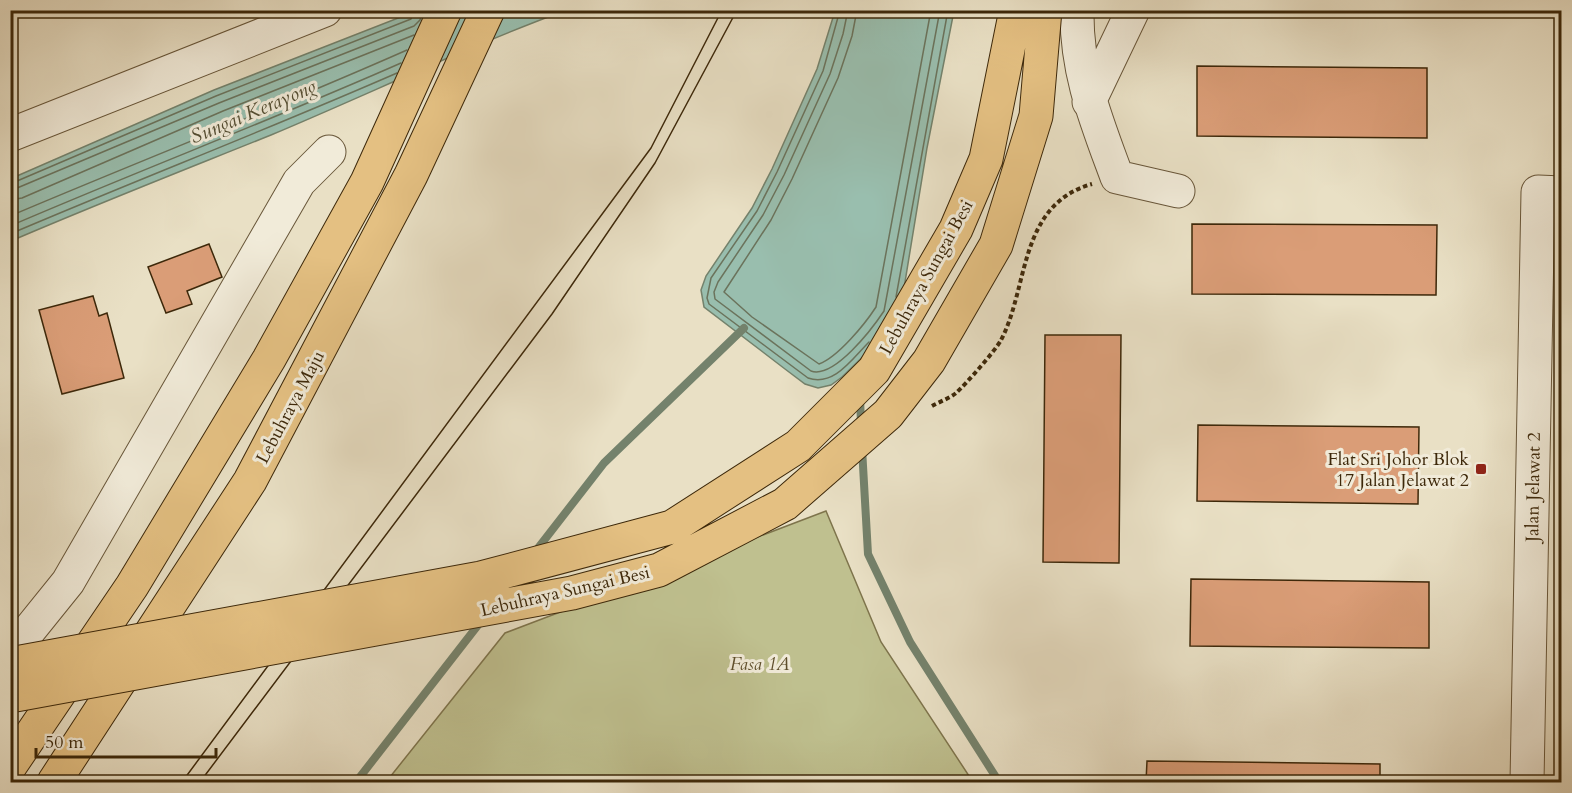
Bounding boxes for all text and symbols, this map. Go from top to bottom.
water label: Sungai Kerayong [186,73,320,150]
street label: Lebuhraya Sungai Besi [873,195,979,359]
street label: Lebuhraya Maju [250,346,331,468]
street label: Jalan Jelawat 2 [1520,432,1547,545]
place label: Flat Sri Johor Blok 17 Jalan Jelawat 2 [1327,447,1469,493]
marker: Flat Sri Johor Blok 17 Jalan Jelawat 2 [1474,462,1488,476]
street label: Lebuhraya Sungai Besi [478,560,652,623]
park label: Fasa 1A [730,652,790,677]
scale bar [36,721,216,759]
text: 50 m [45,730,84,755]

